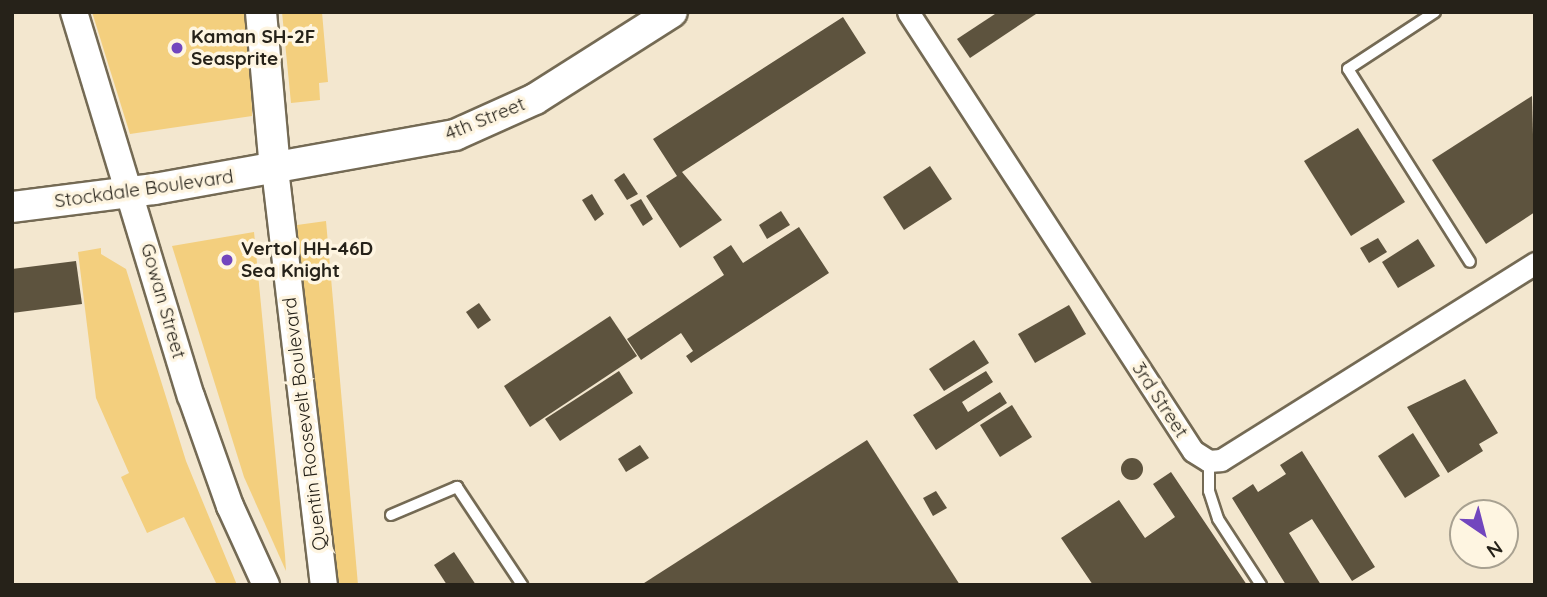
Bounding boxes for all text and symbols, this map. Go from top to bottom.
place label: Kaman SH-2F Seasprite [191,26,315,70]
marker: Kaman SH-2F Seasprite [169,40,185,56]
street label: 4th Street [442,93,528,145]
street label: Stockdale Boulevard [53,165,235,213]
place label: Vertol HH-46D Sea Knight [241,238,373,282]
street label: Gowan Street [136,241,190,361]
marker: Vertol HH-46D Sea Knight [219,252,235,268]
street label: Quentin Roosevelt Boulevard [278,296,332,552]
street label: 3rd Street [1127,358,1193,442]
north arrow [1449,499,1519,569]
text: N [1482,536,1508,563]

